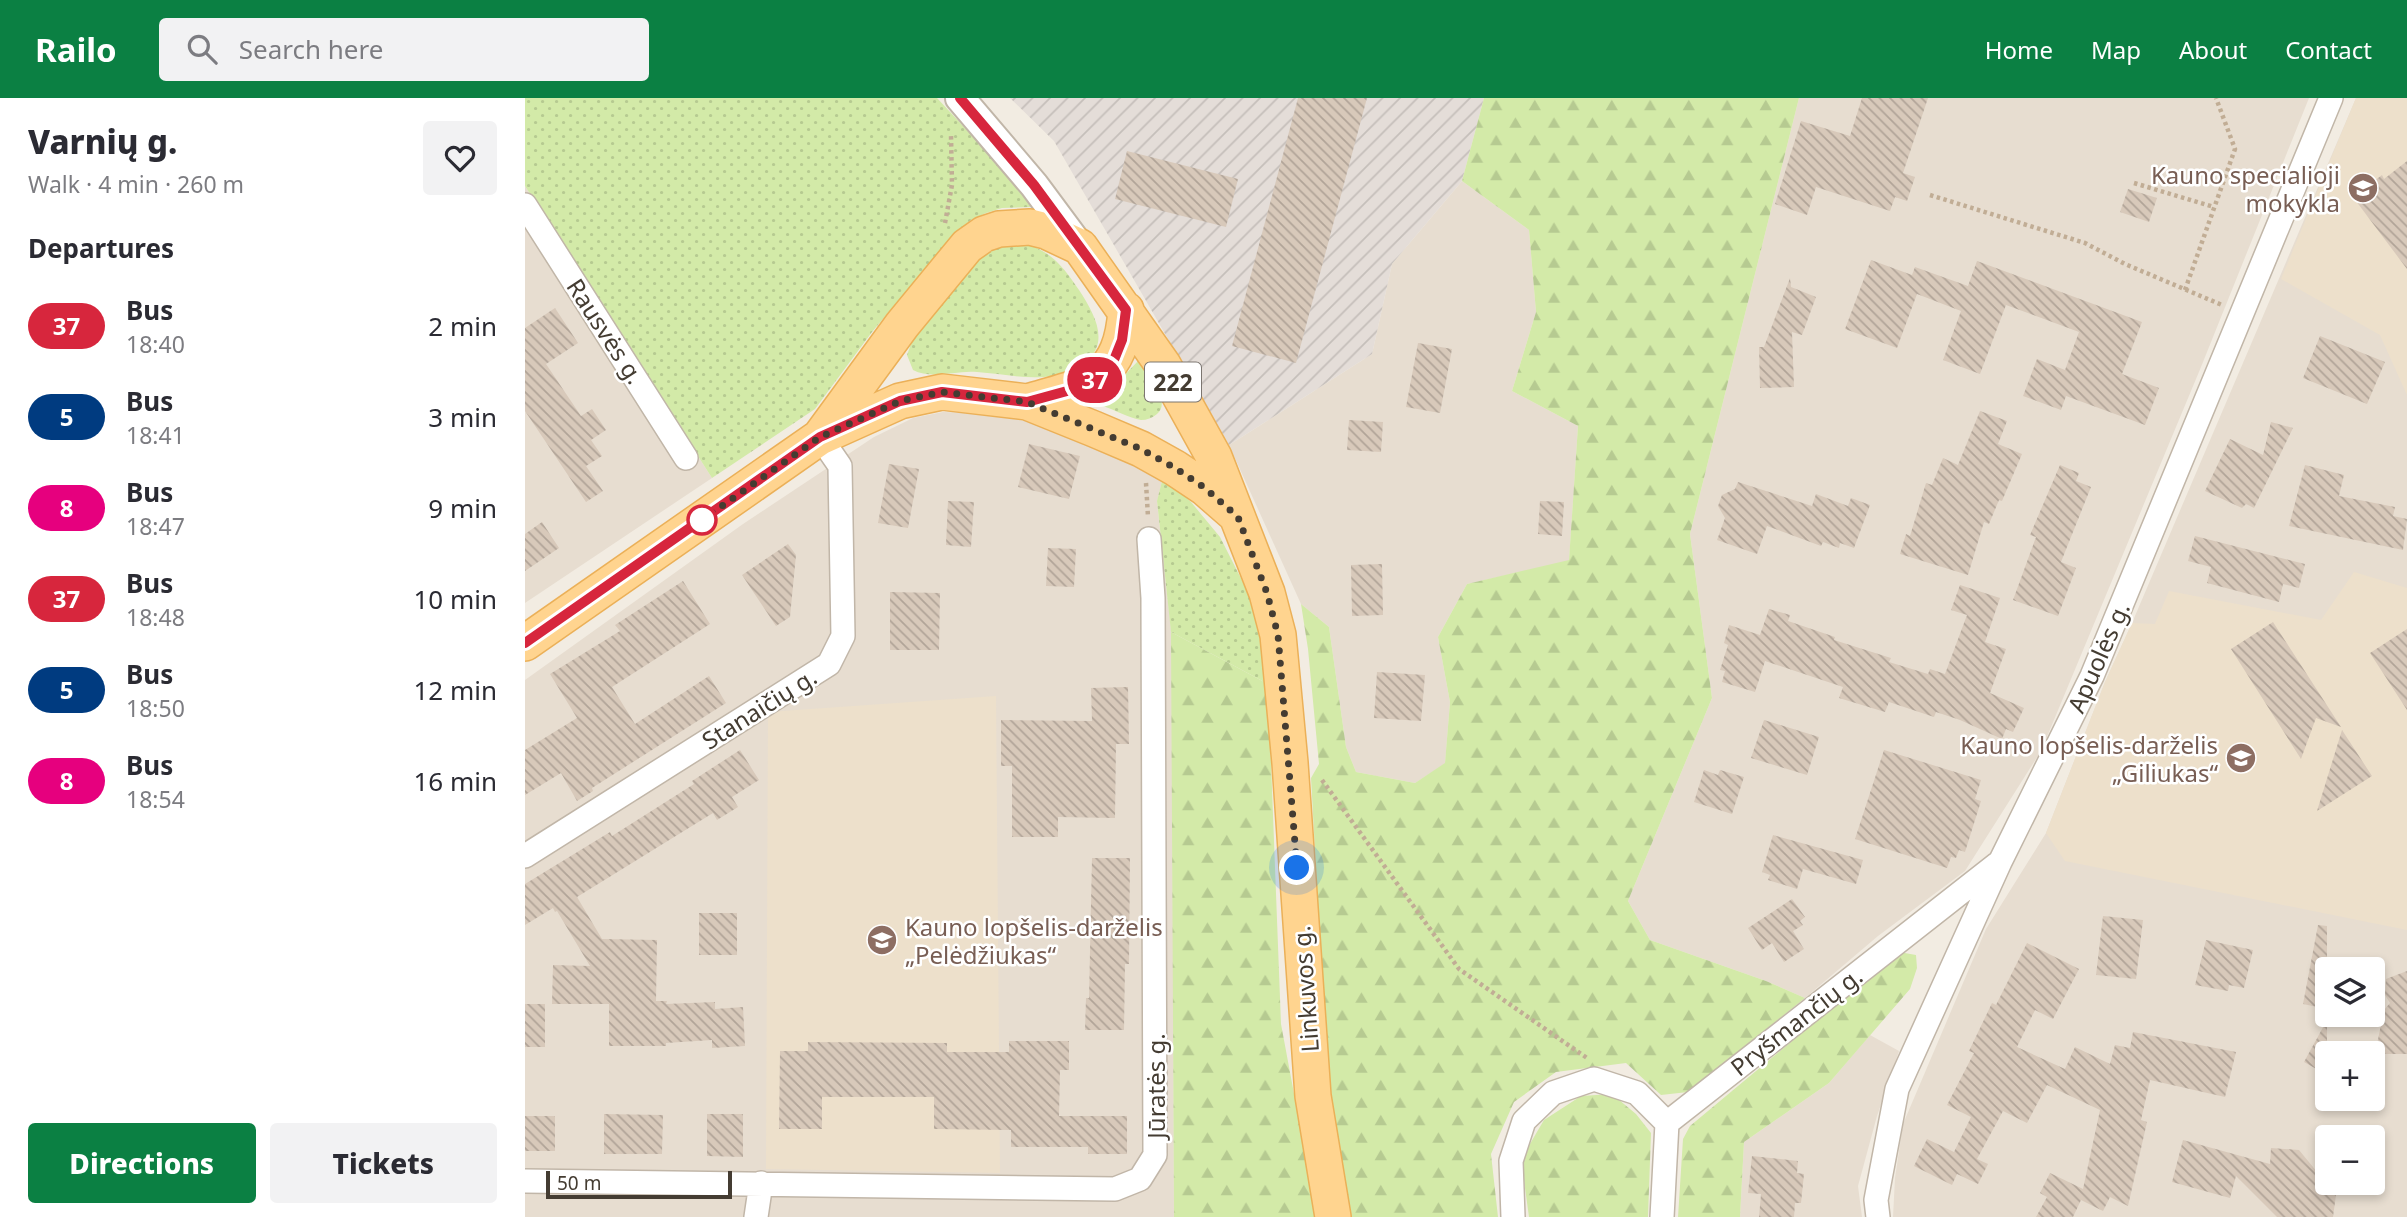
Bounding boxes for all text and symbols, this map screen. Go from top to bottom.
search box [159,18,649,81]
text: Railo [35,27,117,72]
icon: search [183,30,221,68]
text: Search here [239,31,383,67]
text: Home [1985,33,2053,66]
text: Map [2091,33,2141,66]
text: About [2179,33,2247,66]
text: Contact [2285,33,2372,66]
text: Varnių g. [28,119,177,164]
button: heart [423,121,497,195]
place label: Kauno specialioji mokykla [2151,158,2340,219]
text: Walk · 4 min · 260 m [28,168,244,200]
school or university icon: Kauno specialioji mokykla [2346,171,2380,205]
text: Departures [28,230,174,266]
street label: Rausvės g. [560,272,652,390]
text: Bus [126,292,173,328]
text: 2 min [428,308,497,344]
text: 37 [53,309,80,342]
text: 18:40 [126,328,185,360]
line badge: 37 [1063,357,1127,403]
road number: 222 [1145,362,1201,402]
text: 37 [1081,363,1109,396]
text: Bus [126,383,173,419]
text: 3 min [428,399,497,435]
text: 5 [60,400,73,433]
text: 18:41 [126,419,185,451]
text: Bus [126,474,173,510]
text: 9 min [428,490,497,526]
text: 8 [60,491,73,524]
unlabelled marker [687,505,717,535]
text: 18:47 [126,510,185,542]
text: Bus [126,565,173,601]
text: 10 min [413,581,497,617]
text: 37 [53,582,80,615]
street label: Apuolės g. [2059,596,2137,718]
text: 18:48 [126,601,185,633]
text: Bus [126,656,173,692]
street label: Stanaičių g. [695,660,823,756]
text: 12 min [413,672,497,708]
text: 5 [60,673,73,706]
text: 18:50 [126,692,185,724]
place label: Kauno lopšelis-darželis „Giliukas“ [1960,728,2218,789]
school or university icon: Kauno lopšelis-darželis „Giliukas“ [2224,741,2258,775]
text: Bus [126,747,173,783]
text: 16 min [413,763,497,799]
text: 8 [60,764,73,797]
text: 18:54 [126,783,185,815]
your location [1279,850,1314,885]
place label: Kauno lopšelis-darželis „Pelėdžiukas“ [905,910,1163,971]
school or university icon: Kauno lopšelis-darželis „Pelėdžiukas“ [865,923,899,957]
street label: Linkuvos g. [1284,925,1326,1053]
map controls [2315,957,2385,1195]
button: layers [2315,957,2385,1027]
street label: Pryšmančių g. [1723,959,1869,1083]
street label: Jūratės g. [1139,1033,1172,1141]
button: + [2315,1041,2385,1111]
button: Directions [28,1123,256,1203]
button: Tickets [270,1123,497,1203]
button: − [2315,1125,2385,1195]
scale bar [546,1168,731,1200]
text: 50 m [557,1170,601,1196]

